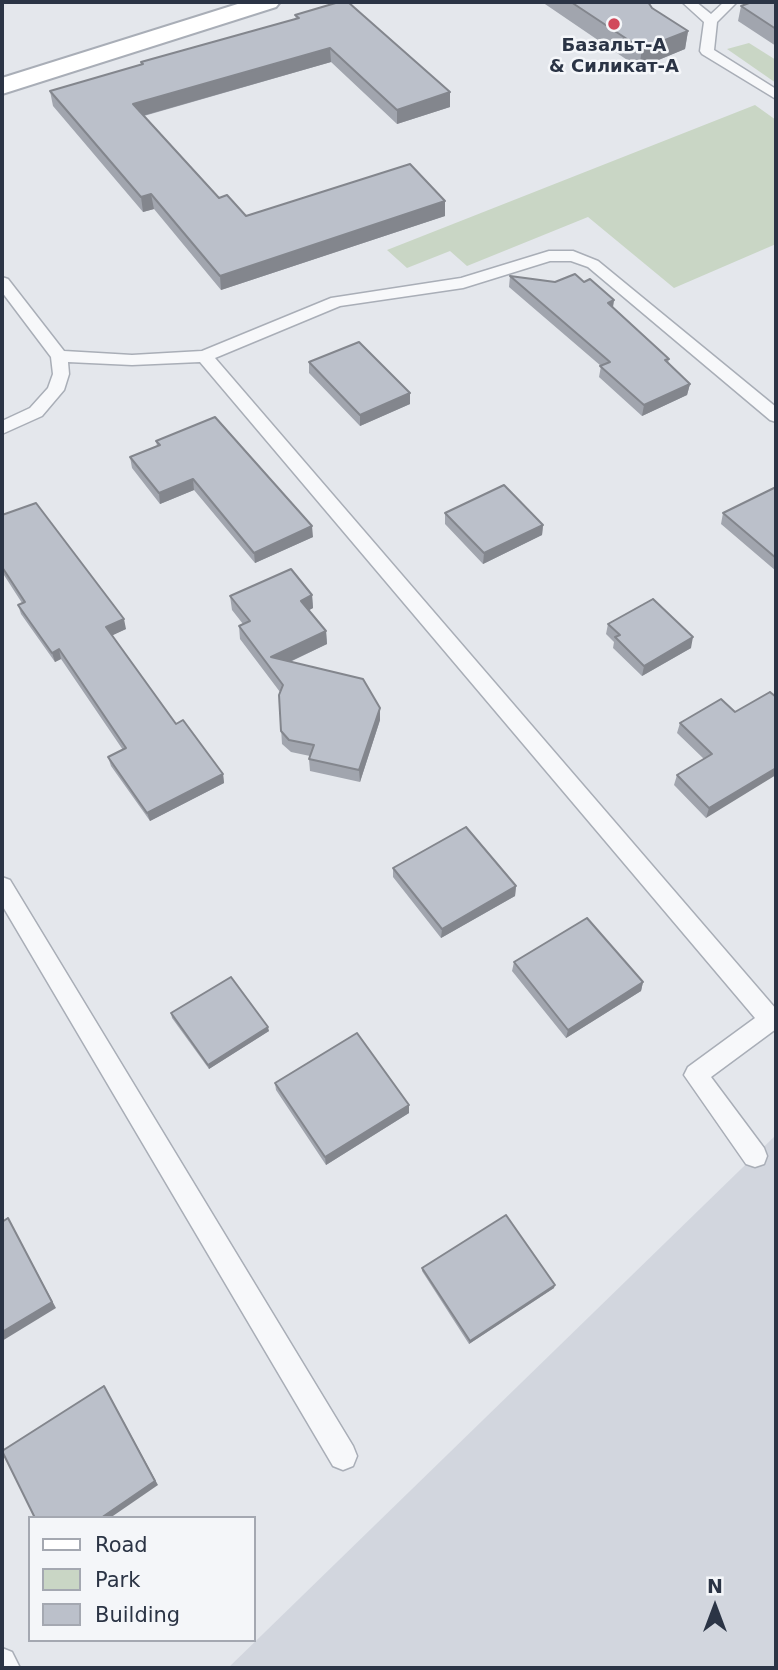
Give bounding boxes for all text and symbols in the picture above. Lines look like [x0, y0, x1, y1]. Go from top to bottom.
marker: Базальт-А & Силикат-А [606, 16, 622, 32]
place label: Базальт-А & Силикат-А [549, 35, 679, 78]
legend [28, 1516, 256, 1642]
text: Road [95, 1533, 148, 1557]
text: Park [95, 1568, 140, 1592]
north arrow [680, 1572, 750, 1642]
text: N [707, 1575, 723, 1597]
text: Building [95, 1603, 180, 1627]

